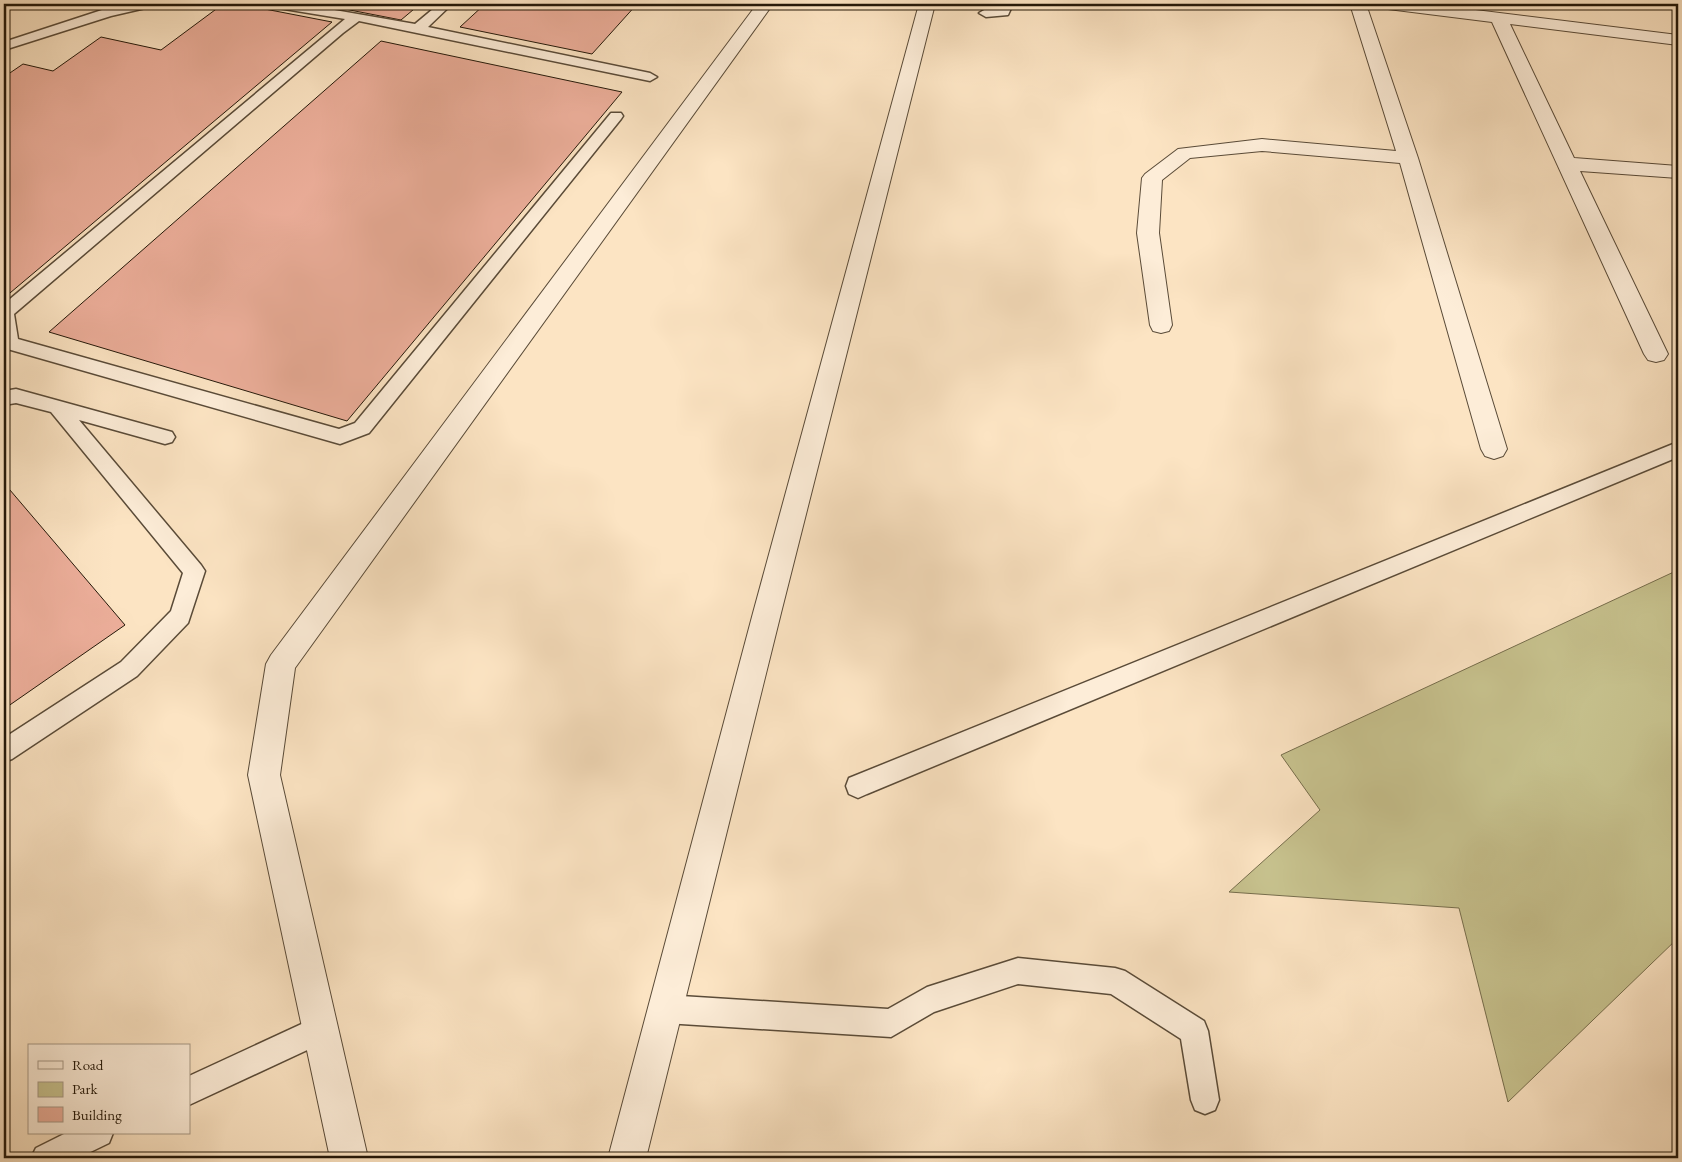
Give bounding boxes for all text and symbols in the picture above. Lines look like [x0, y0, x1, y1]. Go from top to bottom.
legend [28, 1044, 190, 1134]
text: Road [72, 1055, 104, 1074]
text: Park [72, 1079, 99, 1098]
text: Building [72, 1105, 122, 1124]

